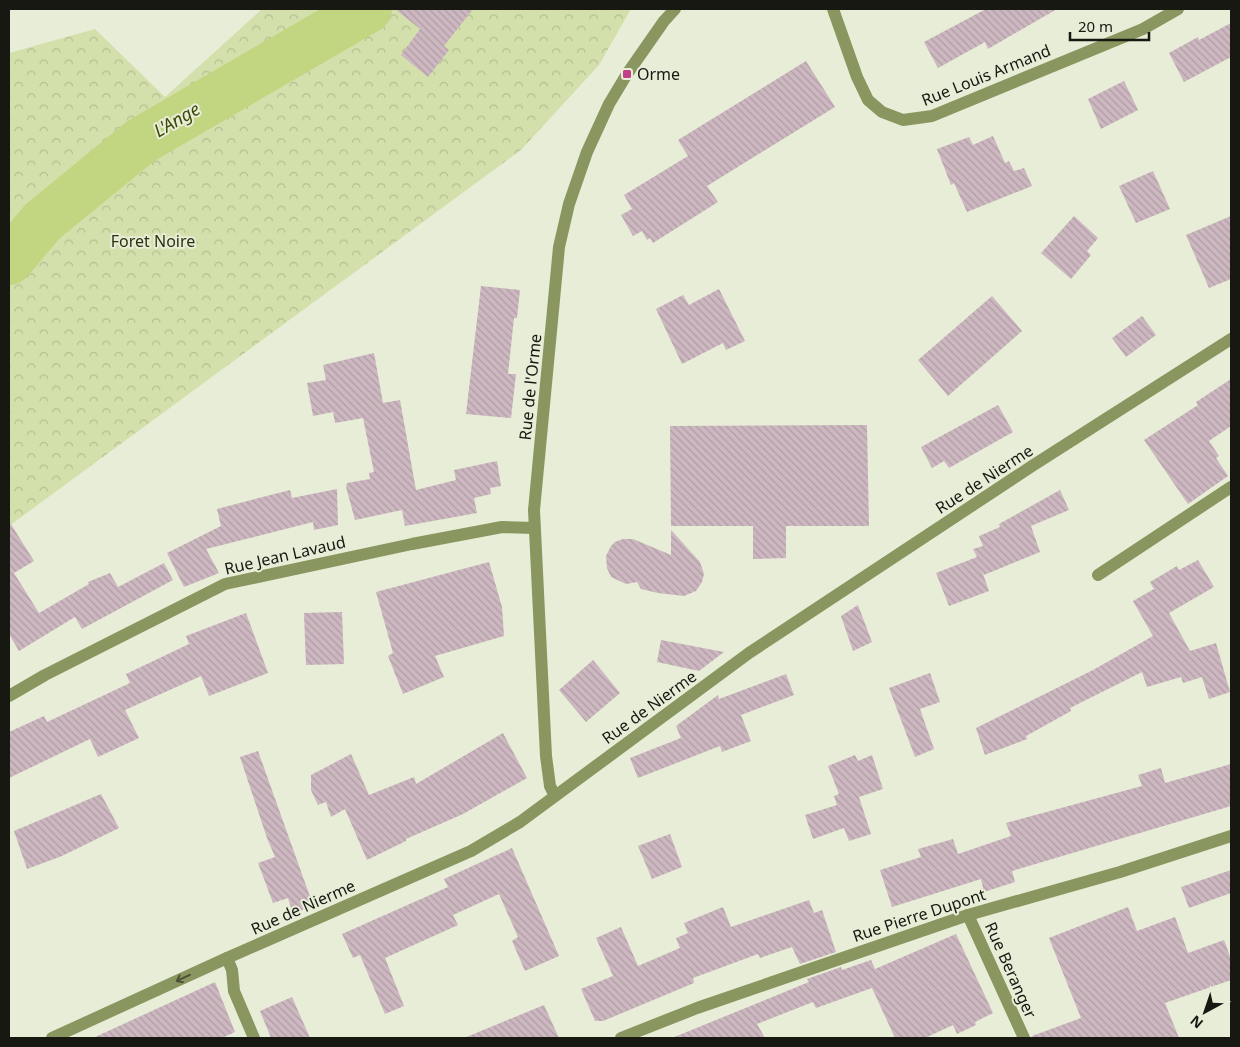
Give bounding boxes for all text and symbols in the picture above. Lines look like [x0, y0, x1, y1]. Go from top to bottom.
scale bar [1070, 10, 1149, 42]
text: 20 m [1078, 16, 1113, 36]
street label: Rue Louis Armand [918, 39, 1054, 111]
place label: Orme [637, 63, 680, 85]
marker: Orme [621, 68, 633, 80]
water label: L'Ange [149, 96, 204, 142]
park label: Foret Noire [111, 230, 195, 252]
street label: Rue de l'Orme [513, 333, 547, 441]
street label: Rue de Nierme [931, 439, 1037, 519]
street label: Rue Jean Lavaud [222, 530, 348, 580]
street label: Rue de Nierme [597, 665, 701, 749]
street label: Rue de Nierme [247, 874, 359, 940]
street label: Rue Pierre Dupont [850, 883, 989, 947]
street label: Rue Beranger [980, 918, 1042, 1022]
one-way arrow [176, 974, 191, 984]
north arrow [1180, 987, 1230, 1037]
text: N [1186, 1011, 1207, 1033]

